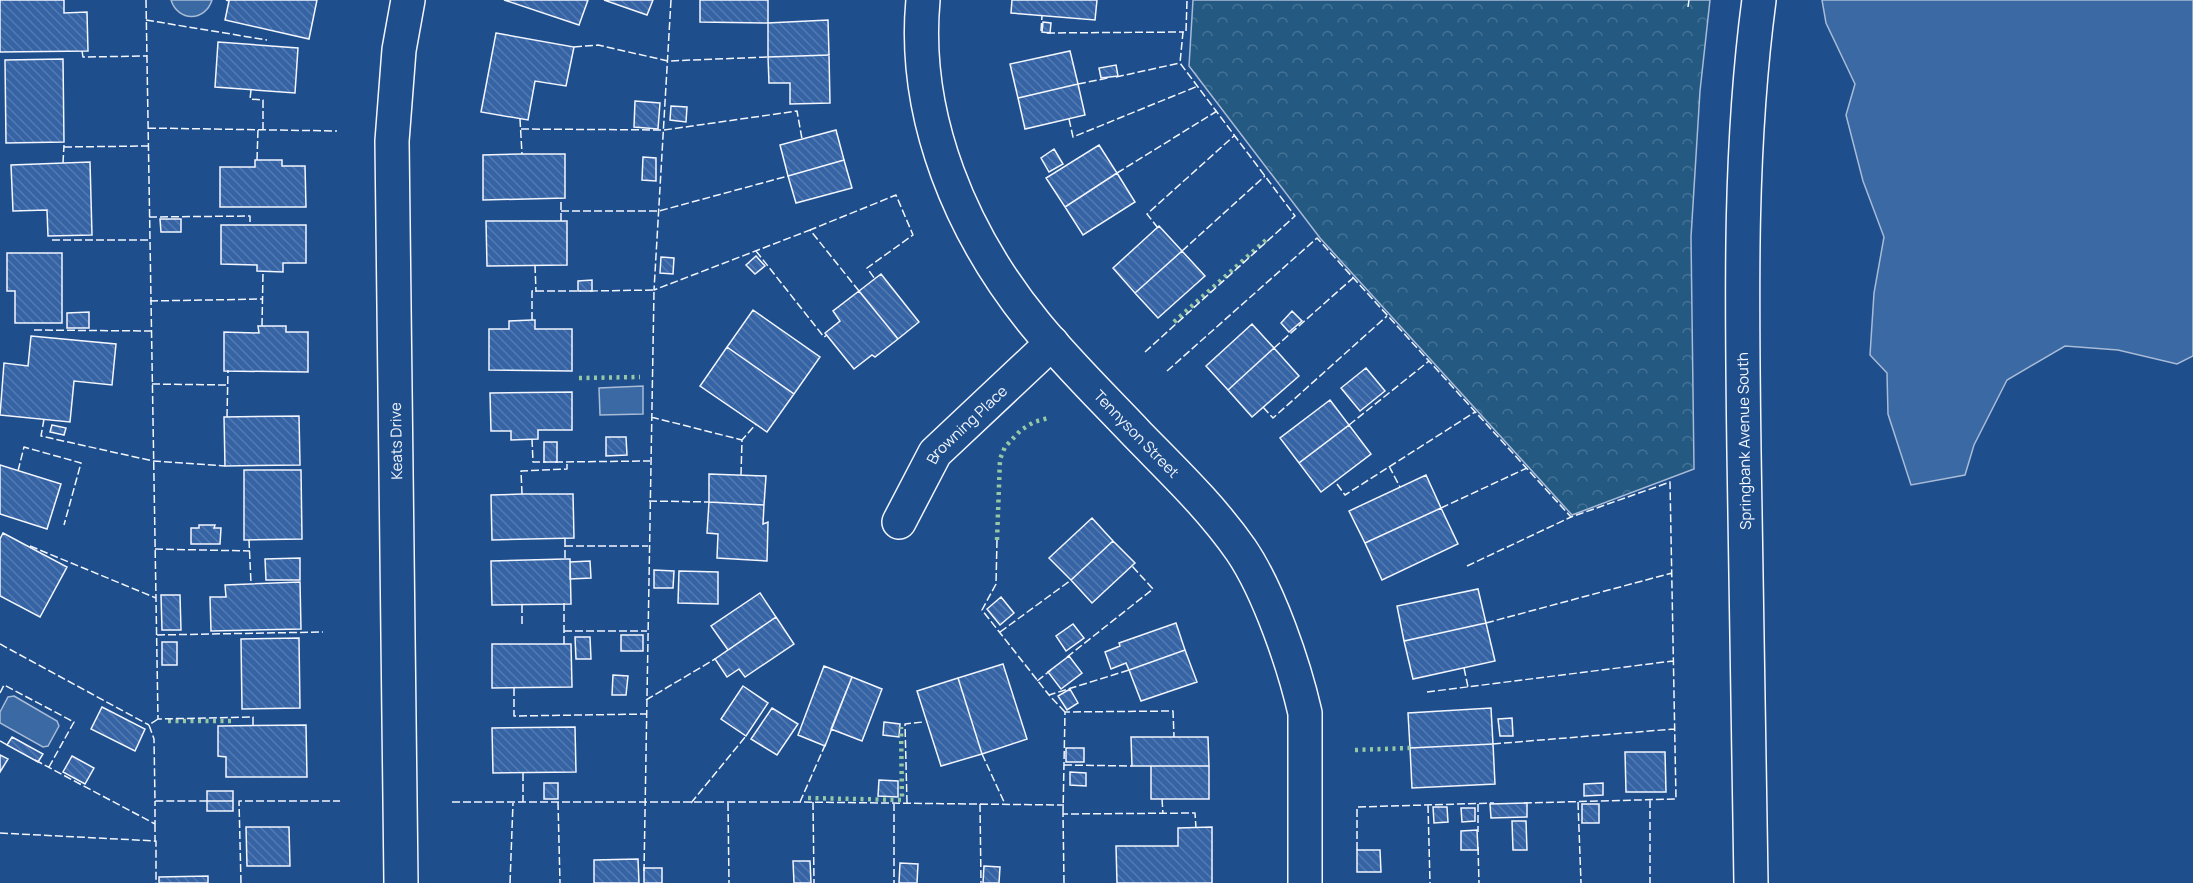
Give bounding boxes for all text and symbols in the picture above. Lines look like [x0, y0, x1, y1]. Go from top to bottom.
street label: Springbank Avenue South [1732, 352, 1756, 530]
street label: Browning Place [921, 380, 1012, 467]
street label: Tennyson Street [1090, 385, 1184, 482]
street label: Keats Drive [385, 402, 407, 480]

